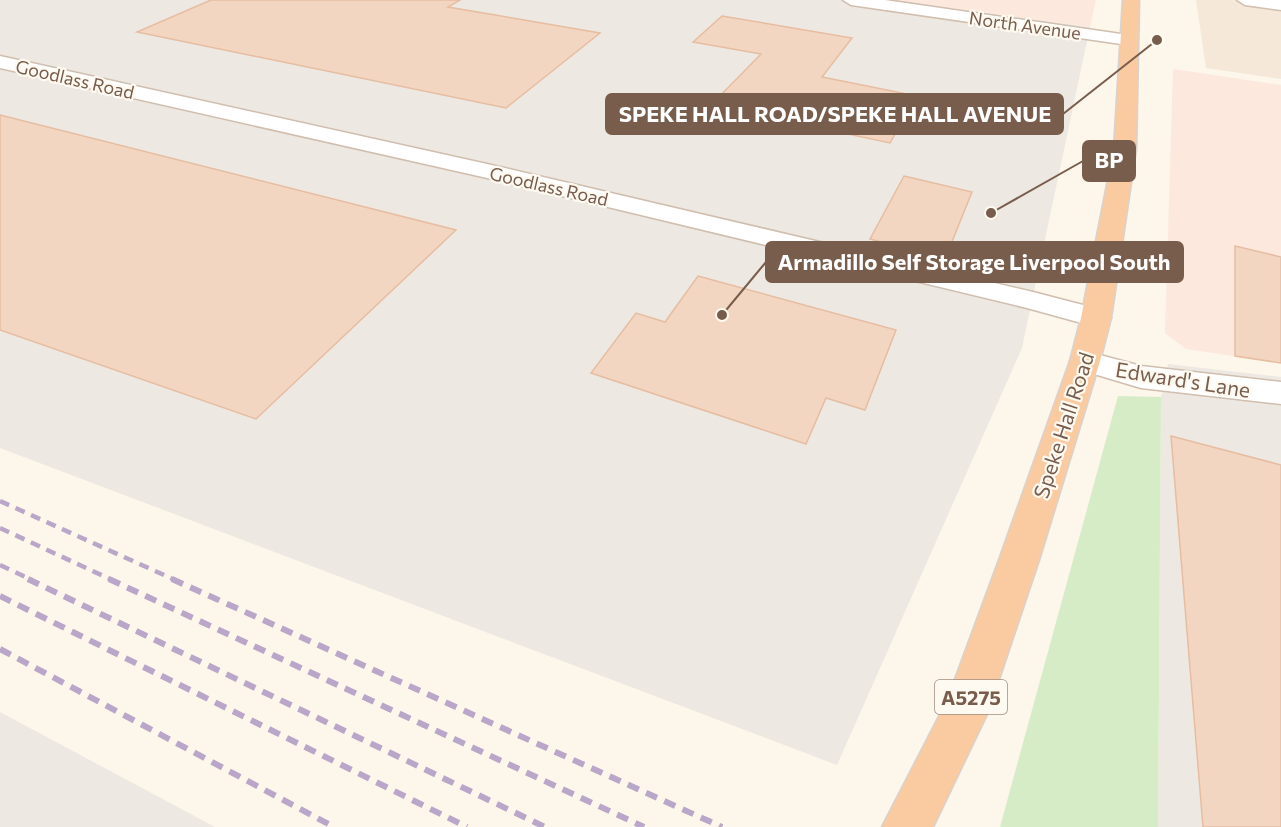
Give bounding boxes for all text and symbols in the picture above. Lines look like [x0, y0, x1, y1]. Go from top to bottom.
street label: North Avenue [968, 6, 1082, 44]
street label: Goodlass Road [14, 55, 136, 103]
callout: SPEKE HALL ROAD/SPEKE HALL AVENUE [606, 94, 1063, 134]
text: SPEKE HALL ROAD/SPEKE HALL AVENUE [619, 100, 1051, 127]
callout: BP [1083, 141, 1135, 181]
text: BP [1095, 146, 1123, 173]
street label: Goodlass Road [488, 162, 610, 210]
callout: Armadillo Self Storage Liverpool South [766, 242, 1183, 282]
text: Armadillo Self Storage Liverpool South [778, 248, 1170, 275]
street label: Speke Hall Road [1028, 349, 1098, 501]
street label: Edward's Lane [1114, 356, 1252, 402]
road number: A5275 [935, 680, 1007, 714]

